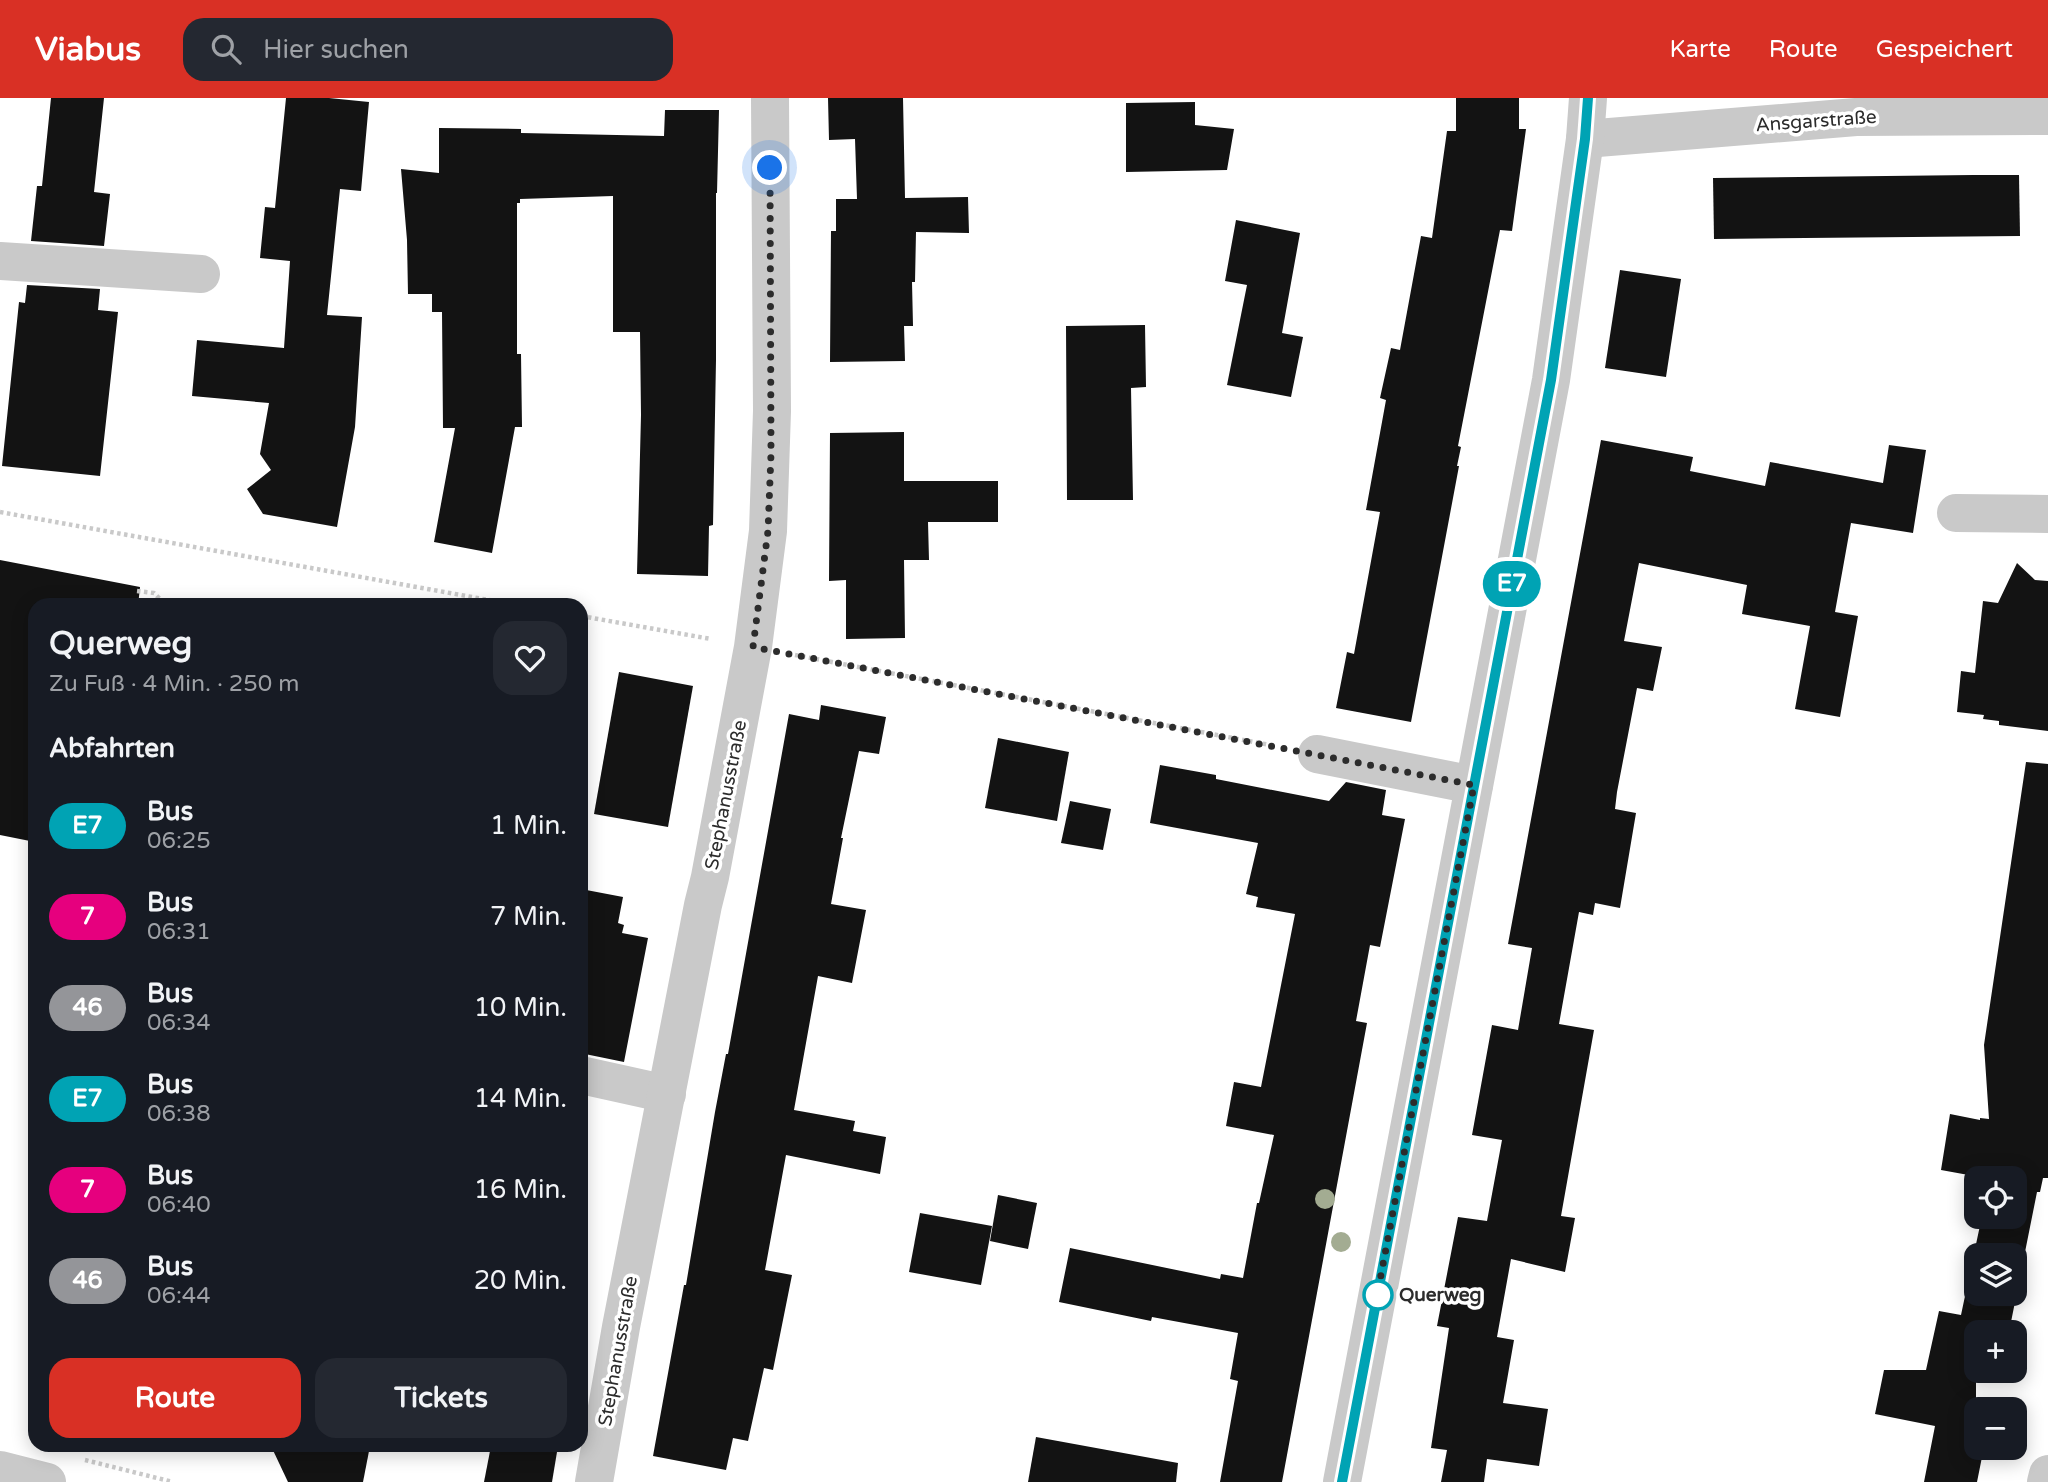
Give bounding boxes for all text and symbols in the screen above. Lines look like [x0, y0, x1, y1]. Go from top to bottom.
search box [183, 18, 673, 81]
text: Viabus [35, 30, 141, 69]
icon: search [207, 30, 245, 68]
text: Hier suchen [263, 34, 409, 65]
text: Karte [1669, 35, 1731, 64]
text: Route [1769, 35, 1838, 64]
text: Gespeichert [1876, 35, 2013, 64]
street label: Ansgarstraße [1755, 106, 1877, 136]
your location [752, 150, 787, 185]
line badge: E7 [1480, 561, 1544, 607]
text: E7 [1497, 569, 1527, 598]
button: heart [493, 621, 567, 695]
text: Querweg [49, 624, 192, 663]
text: Zu Fuß · 4 Min. · 250 m [49, 670, 299, 698]
street label: Stephanusstraße [701, 718, 751, 872]
text: Abfahrten [49, 733, 175, 764]
text: Bus [147, 796, 193, 827]
text: 1 Min. [490, 810, 567, 841]
text: E7 [72, 811, 103, 840]
text: 06:25 [147, 827, 211, 855]
text: Bus [147, 887, 193, 918]
text: 7 Min. [490, 901, 567, 932]
text: 7 [80, 902, 95, 931]
text: 06:31 [147, 918, 211, 946]
text: Bus [147, 978, 193, 1009]
text: 10 Min. [474, 992, 567, 1023]
text: 46 [72, 993, 103, 1022]
text: 06:34 [147, 1009, 211, 1037]
text: Bus [147, 1069, 193, 1100]
text: 14 Min. [474, 1083, 567, 1114]
text: E7 [72, 1084, 103, 1113]
text: 06:38 [147, 1100, 211, 1128]
text: Bus [147, 1160, 193, 1191]
map controls [1964, 1166, 2027, 1460]
button: locate [1964, 1166, 2027, 1229]
text: 16 Min. [474, 1174, 567, 1205]
text: 7 [80, 1175, 95, 1204]
text: 06:40 [147, 1191, 211, 1219]
button: layers [1964, 1243, 2027, 1306]
text: Bus [147, 1251, 193, 1282]
text: 20 Min. [474, 1265, 567, 1296]
text: 46 [72, 1266, 103, 1295]
street label: Stephanusstraße [594, 1274, 642, 1428]
marker: Querweg [1363, 1280, 1393, 1310]
text: 06:44 [147, 1282, 211, 1310]
place label: Querweg [1399, 1284, 1482, 1307]
button: + [1964, 1320, 2027, 1383]
button: Route [49, 1358, 301, 1438]
button: Tickets [315, 1358, 567, 1438]
button: − [1964, 1397, 2027, 1460]

